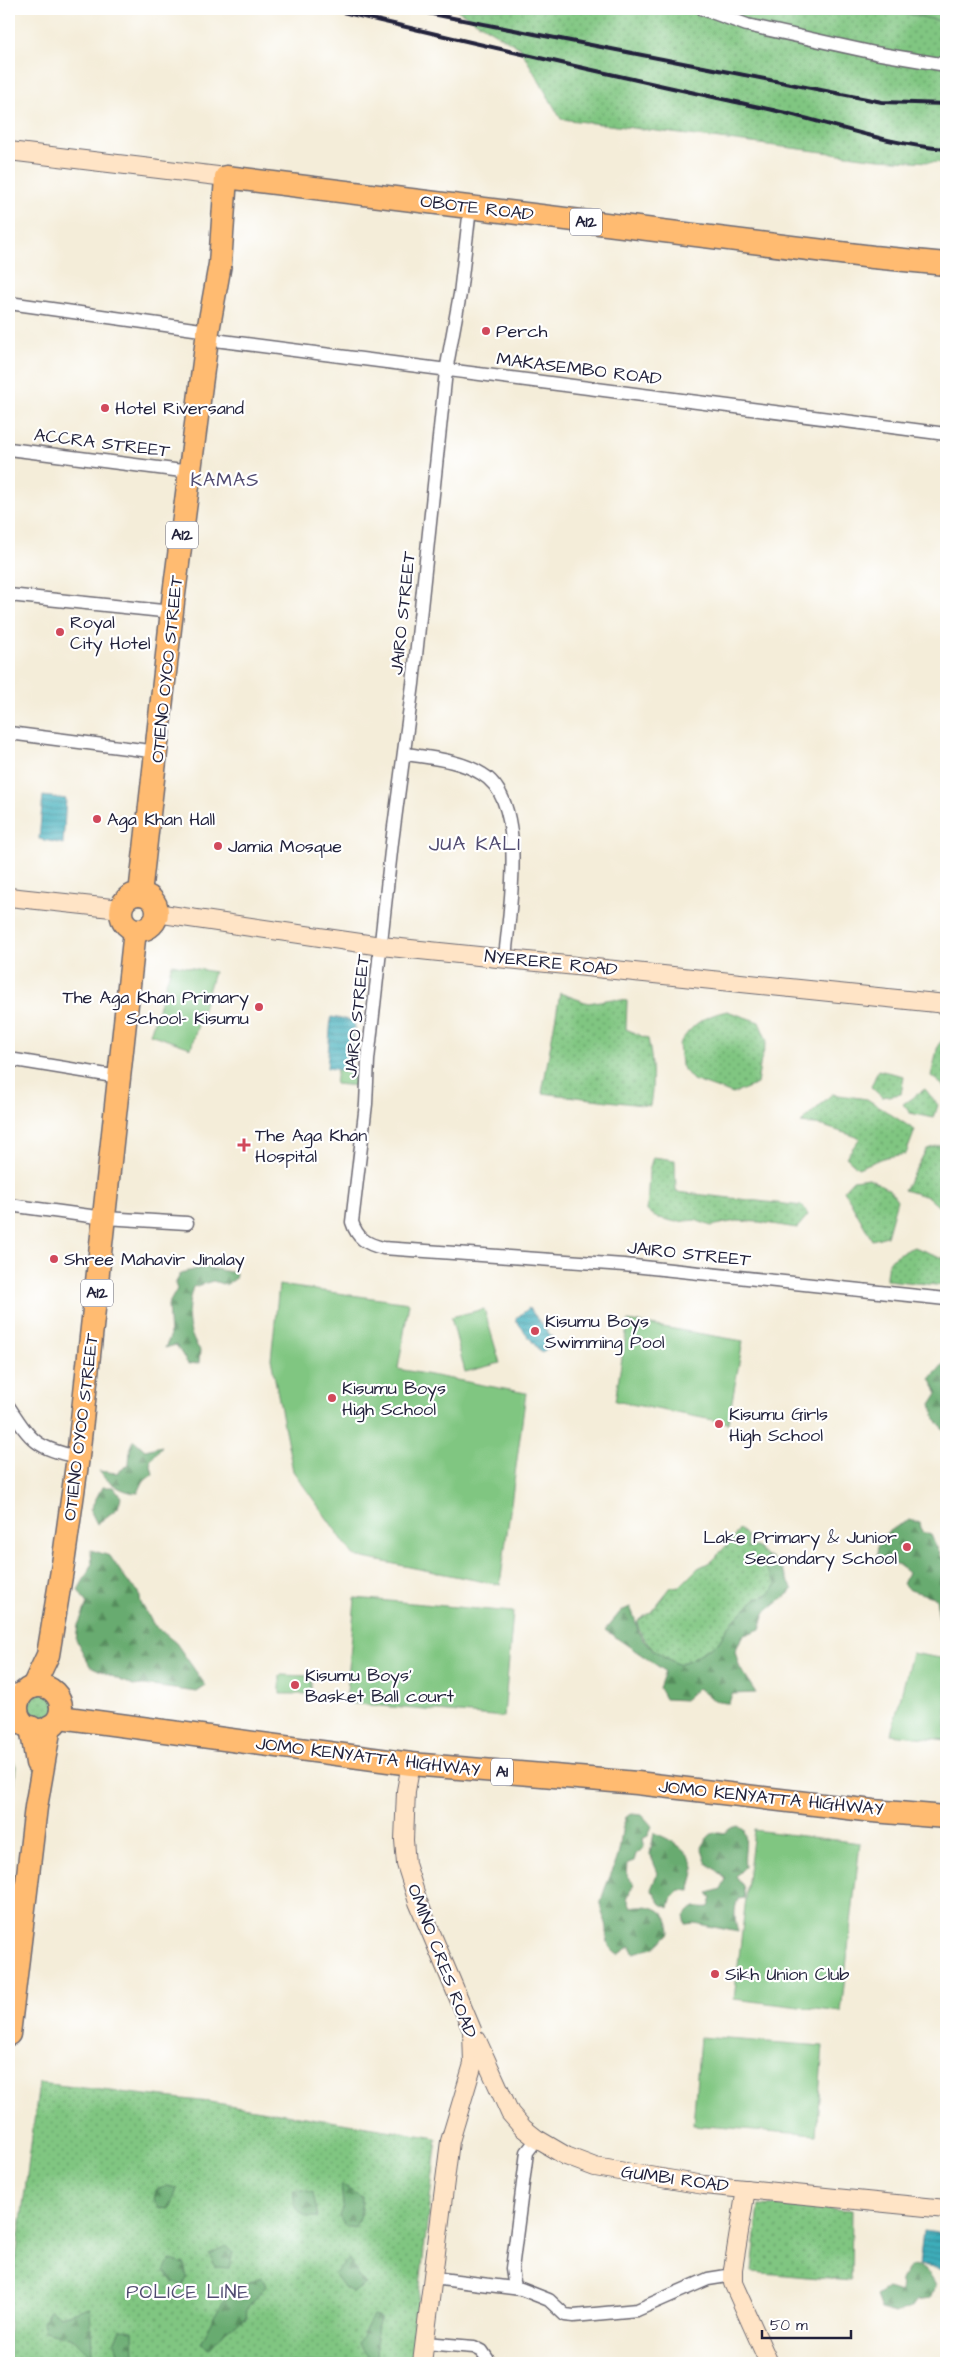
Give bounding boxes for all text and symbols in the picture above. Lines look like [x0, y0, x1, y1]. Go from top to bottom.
street label: OBOTE ROAD [419, 189, 535, 227]
road number: A12 [570, 208, 602, 236]
place label: Perch [496, 319, 548, 344]
marker: Perch [480, 325, 492, 337]
street label: MAKASEMBO ROAD [495, 346, 663, 392]
place label: Hotel Riversand [115, 396, 244, 421]
marker: Hotel Riversand [99, 402, 111, 414]
street label: ACCRA STREET [33, 422, 172, 464]
district label: KAMAS [191, 467, 259, 494]
road number: A12 [166, 522, 198, 548]
street label: JAIRO STREET [384, 549, 422, 676]
street label: OTIENO OYOO STREET [145, 573, 189, 764]
place label: Royal City Hotel [70, 610, 151, 657]
marker: Royal City Hotel [54, 626, 66, 638]
place label: Aga Khan Hall [107, 807, 215, 833]
marker: Aga Khan Hall [91, 813, 103, 825]
district label: JUA KALI [429, 830, 521, 858]
place label: Jamia Mosque [228, 834, 342, 859]
marker: Jamia Mosque [212, 840, 224, 852]
street label: NYERERE ROAD [483, 944, 619, 982]
street label: JAIRO STREET [338, 952, 376, 1079]
place label: The Aga Khan Primary School- Kisumu [62, 985, 249, 1031]
marker: The Aga Khan Primary School- Kisumu [253, 1001, 265, 1013]
place label: The Aga Khan Hospital [255, 1123, 367, 1169]
marker: The Aga Khan Hospital [237, 1138, 251, 1152]
street label: JAIRO STREET [626, 1235, 753, 1273]
place label: Shree Mahavir Jinalay [64, 1247, 245, 1273]
marker: Shree Mahavir Jinalay [48, 1253, 60, 1265]
road number: A12 [81, 1280, 113, 1306]
place label: Kisumu Boys Swimming Pool [545, 1309, 665, 1356]
marker: Kisumu Boys Swimming Pool [529, 1325, 541, 1337]
street label: OTIENO OYOO STREET [57, 1331, 105, 1522]
place label: Kisumu Boys High School [342, 1376, 446, 1423]
marker: Kisumu Boys High School [326, 1392, 338, 1404]
place label: Kisumu Girls High School [729, 1402, 828, 1449]
marker: Kisumu Girls High School [713, 1418, 725, 1430]
place label: Lake Primary & Junior Secondary School [703, 1525, 897, 1572]
marker: Lake Primary & Junior Secondary School [901, 1541, 913, 1553]
place label: Kisumu Boys' Basket Ball court [305, 1663, 455, 1709]
marker: Kisumu Boys' Basket Ball court [289, 1679, 301, 1691]
street label: JOMO KENYATTA HIGHWAY [254, 1731, 482, 1783]
road number: A1 [491, 1758, 513, 1785]
street label: JOMO KENYATTA HIGHWAY [657, 1774, 885, 1822]
street label: OMINO CRES ROAD [401, 1880, 483, 2042]
place label: Sikh Union Club [725, 1962, 849, 1987]
marker: Sikh Union Club [709, 1968, 721, 1980]
street label: GUMBI ROAD [620, 2159, 731, 2199]
district label: POLICE LINE [126, 2279, 250, 2306]
scale bar [762, 2307, 851, 2339]
text: 50 m [770, 2315, 808, 2336]

